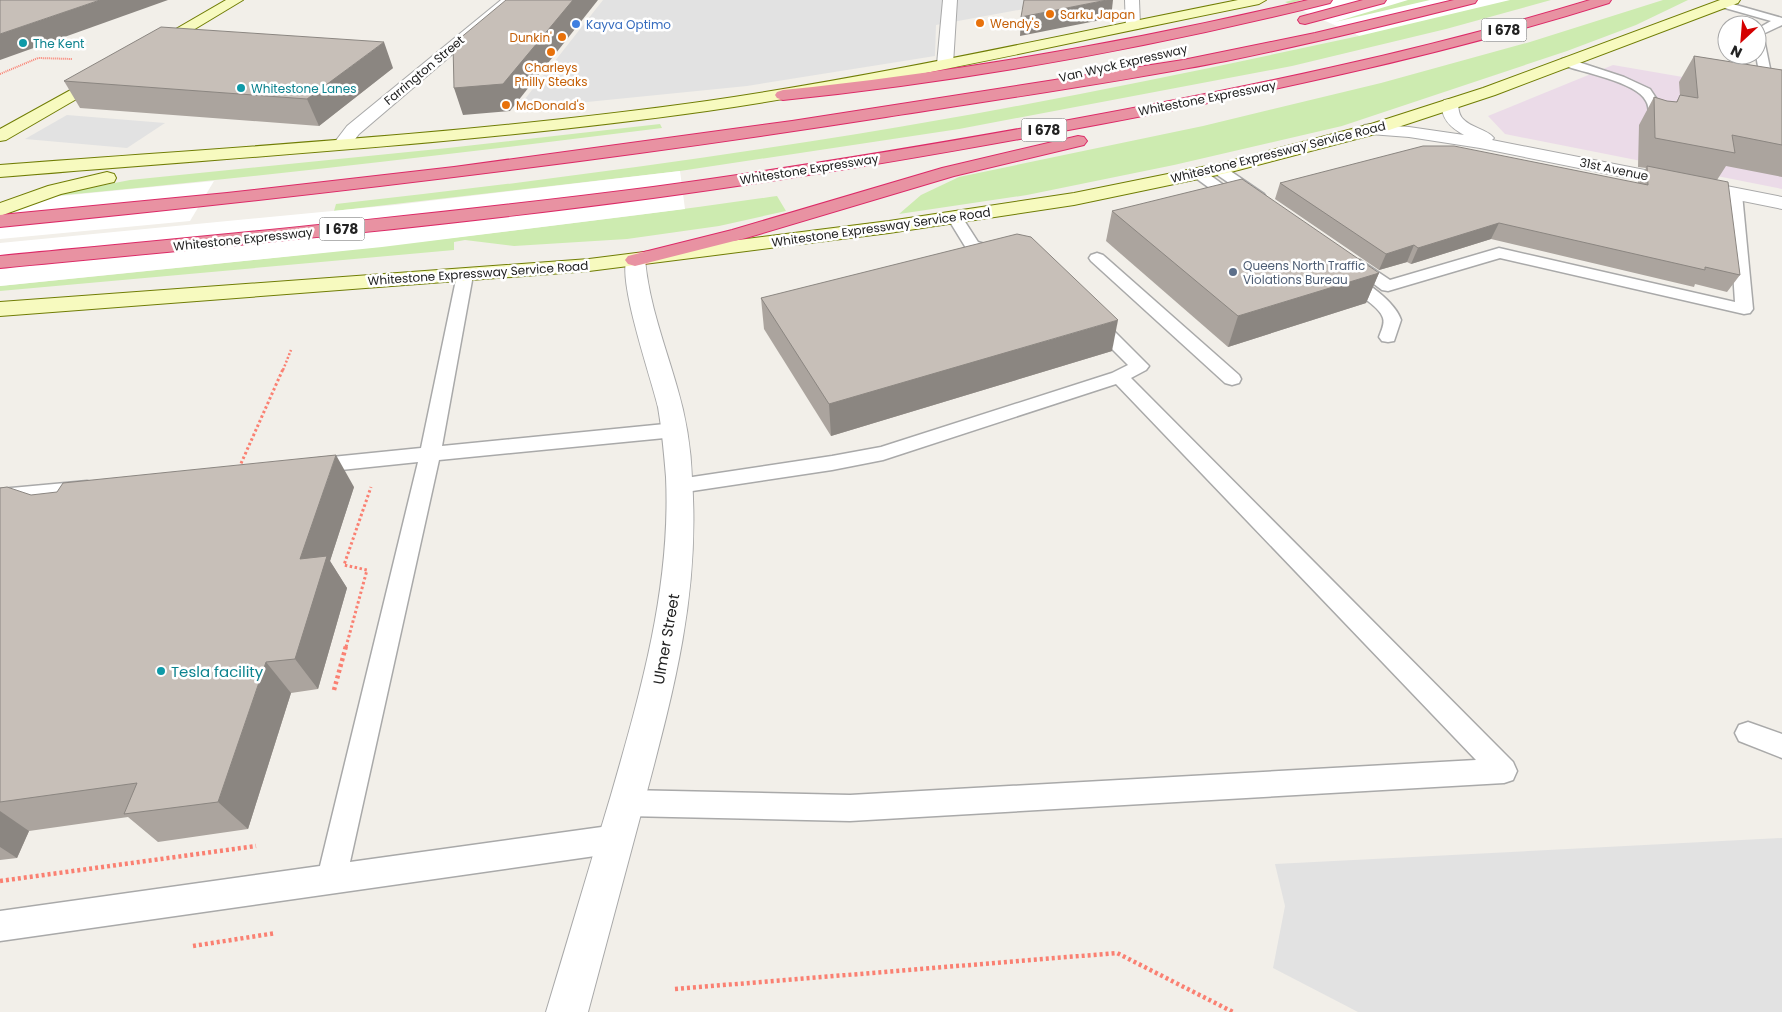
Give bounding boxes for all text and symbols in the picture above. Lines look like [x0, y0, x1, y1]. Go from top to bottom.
place label: Sarku Japan [1060, 6, 1135, 23]
marker: Sarku Japan [1044, 8, 1056, 20]
place label: Wendy's [990, 15, 1040, 32]
north arrow [1717, 15, 1767, 65]
place label: Kayva Optimo [586, 16, 671, 33]
marker: Wendy's [974, 17, 986, 29]
marker: Kayva Optimo [570, 18, 582, 30]
road number: I 678 [1482, 18, 1526, 42]
place label: Dunkin' [509, 29, 552, 46]
street label: Farrington Street [380, 31, 468, 109]
marker: Dunkin' [556, 31, 568, 43]
place label: The Kent [33, 35, 85, 52]
marker: The Kent [17, 37, 29, 49]
street label: Van Wyck Expressway [1057, 40, 1189, 86]
text: N [1727, 40, 1745, 63]
marker: Charleys Philly Steaks [545, 46, 557, 58]
place label: Charleys Philly Steaks [515, 59, 587, 90]
street label: Whitestone Expressway [1137, 76, 1278, 120]
place label: Whitestone Lanes [251, 80, 356, 97]
marker: Whitestone Lanes [235, 82, 247, 94]
place label: McDonald's [516, 97, 585, 114]
marker: McDonald's [500, 99, 512, 111]
street label: Whitestone Expressway Service Road [1169, 117, 1387, 187]
road number: I 678 [1022, 118, 1066, 142]
street label: Whitestone Expressway [739, 150, 880, 188]
street label: 31st Avenue [1578, 153, 1650, 185]
street label: Whitestone Expressway Service Road [770, 203, 992, 251]
road number: I 678 [320, 218, 364, 240]
street label: Whitestone Expressway [173, 223, 314, 255]
street label: Whitestone Expressway Service Road [367, 257, 589, 289]
place label: Queens North Traffic Violations Bureau [1243, 257, 1365, 288]
marker: Queens North Traffic Violations Bureau [1227, 266, 1239, 278]
street label: Ulmer Street [648, 592, 684, 686]
place label: Tesla facility [171, 661, 264, 682]
marker: Tesla facility [155, 665, 167, 677]

